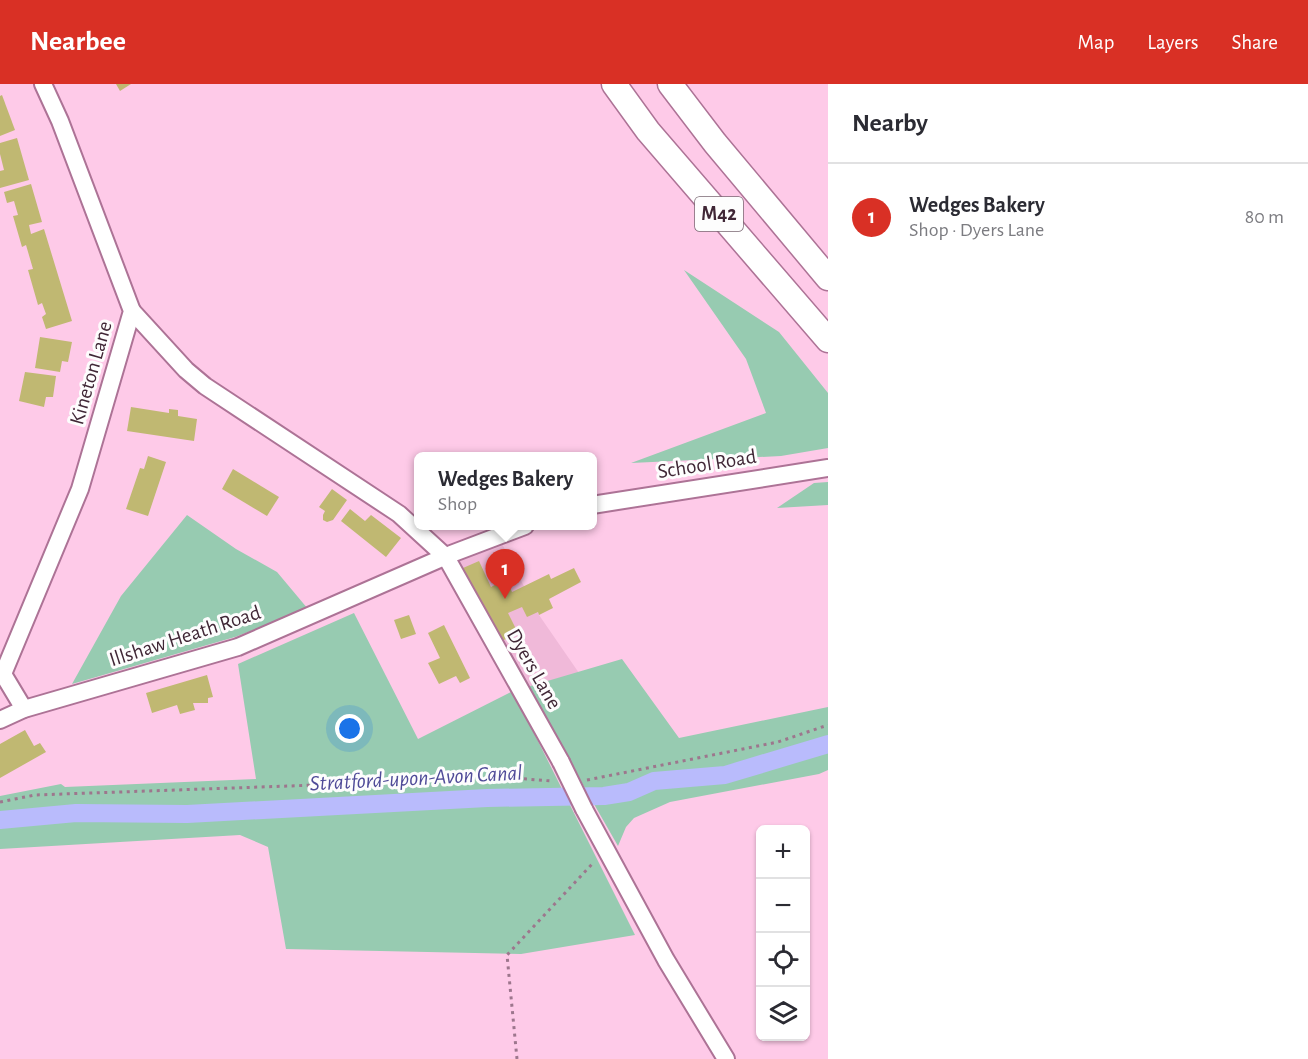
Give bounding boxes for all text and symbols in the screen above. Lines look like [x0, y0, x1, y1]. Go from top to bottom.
text: Nearbee [30, 28, 126, 56]
text: Map [1078, 32, 1114, 53]
text: Layers [1147, 32, 1198, 53]
text: Share [1231, 32, 1278, 53]
text: Nearby [852, 110, 928, 136]
text: Wedges Bakery [909, 194, 1045, 216]
road number: M42 [695, 197, 743, 231]
text: 1 [868, 207, 875, 227]
text: 80 m [1245, 207, 1284, 227]
text: Shop · Dyers Lane [909, 220, 1044, 240]
street label: Kineton Lane [66, 319, 116, 427]
street label: School Road [656, 446, 758, 482]
popup [414, 452, 597, 530]
text: Wedges Bakery [438, 468, 573, 490]
text: Shop [438, 494, 477, 514]
pin: 1 [486, 550, 524, 599]
street label: Illshaw Heath Road [107, 602, 263, 670]
street label: Dyers Lane [503, 625, 565, 713]
your location [335, 714, 364, 743]
water label: Stratford-upon-Avon Canal [309, 761, 523, 796]
map controls [756, 825, 810, 1041]
button: + [756, 825, 810, 879]
button: − [756, 879, 810, 933]
button: locate [756, 933, 810, 987]
button: layers [756, 987, 810, 1041]

